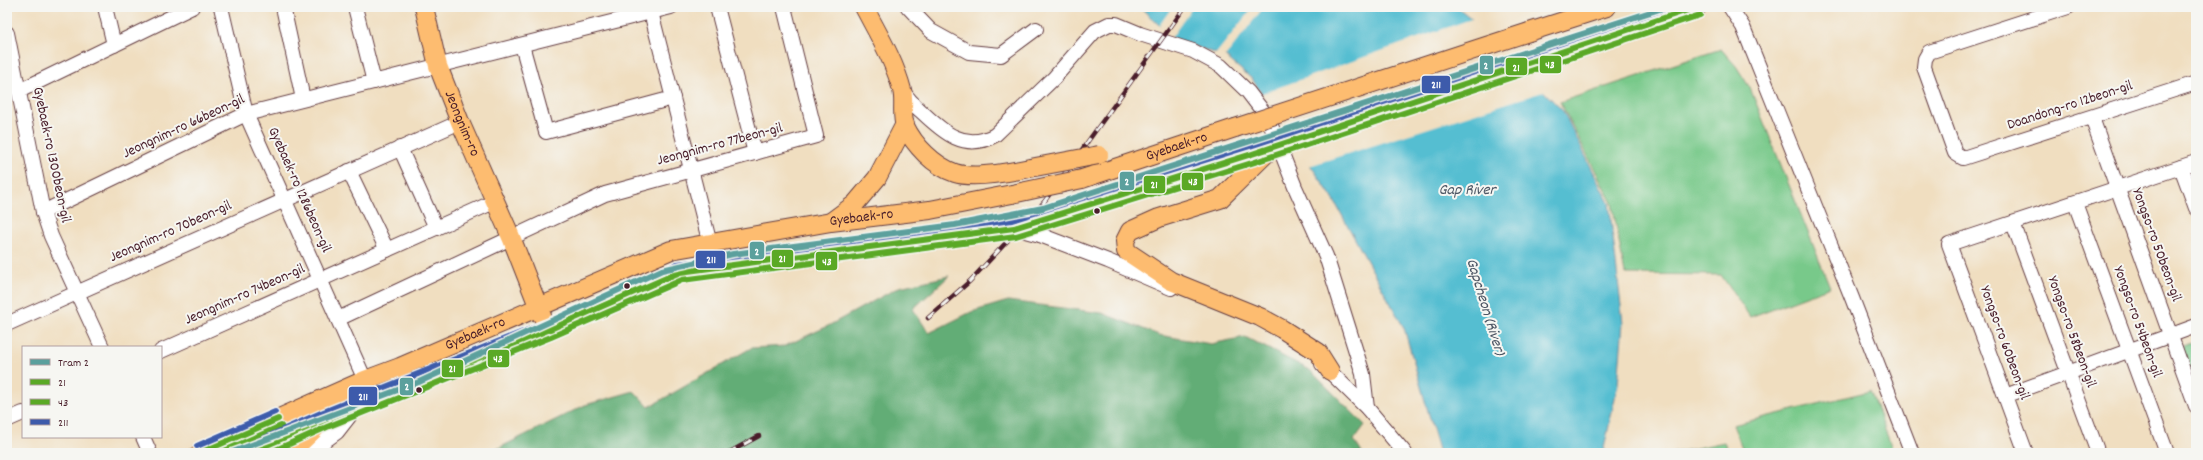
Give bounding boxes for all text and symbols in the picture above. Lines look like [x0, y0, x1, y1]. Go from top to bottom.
line badge: 2 [1479, 55, 1494, 75]
line badge: 43 [1539, 55, 1562, 74]
line badge: 21 [1505, 57, 1528, 76]
text: 43 [1545, 58, 1555, 74]
text: 2 [1484, 59, 1489, 75]
text: 21 [1512, 61, 1520, 77]
line badge: 211 [1421, 75, 1451, 94]
street label: Doandong-ro 12beon-gil [2004, 75, 2136, 137]
text: 211 [1431, 78, 1441, 94]
street label: Gyebaek-ro 1300beon-gil [26, 85, 76, 225]
street label: Jeongnim-ro [438, 88, 485, 161]
street label: Jeongnim-ro 66beon-gil [119, 89, 249, 165]
street label: Jeongnim-ro 77beon-gil [655, 118, 786, 172]
street label: Gyebaek-ro 1286beon-gil [261, 124, 337, 257]
street label: Gyebaek-ro [1143, 127, 1211, 168]
line badge: 2 [1119, 171, 1135, 191]
line badge: 43 [1181, 172, 1204, 191]
text: 2 [1125, 175, 1130, 191]
line badge: 21 [1143, 175, 1166, 194]
text: 43 [1188, 175, 1198, 191]
text: 21 [1150, 178, 1158, 194]
water label: Gap River [1439, 179, 1498, 202]
street label: Yongso-ro 50beon-gil [2125, 185, 2187, 305]
street label: Jeongnim-ro 70beon-gil [106, 195, 236, 269]
street label: Gyebaek-ro [828, 204, 895, 233]
unlabelled marker [1092, 206, 1102, 216]
line badge: 2 [749, 241, 765, 260]
text: 2 [755, 245, 760, 261]
line badge: 21 [771, 249, 794, 268]
line badge: 211 [695, 250, 726, 269]
line badge: 43 [815, 251, 838, 271]
text: 21 [778, 252, 786, 268]
text: 211 [706, 253, 716, 269]
text: 43 [822, 255, 832, 271]
water label: Gapcheon (River) [1459, 256, 1511, 359]
street label: Jeongnim-ro 74beon-gil [181, 258, 309, 331]
street label: Yongso-ro 54beon-gil [2107, 263, 2168, 381]
street label: Yongso-ro 58beon-gil [2041, 273, 2102, 391]
unlabelled marker [622, 281, 632, 291]
street label: Yongso-ro 60beon-gil [1973, 283, 2035, 403]
street label: Gyebaek-ro [442, 312, 510, 357]
legend [22, 346, 162, 438]
line badge: 43 [487, 349, 510, 368]
text: 43 [493, 352, 503, 368]
text: Tram 2 [58, 355, 89, 372]
line badge: 21 [441, 359, 464, 378]
text: 21 [448, 362, 456, 378]
text: 21 [58, 375, 66, 392]
line badge: 2 [399, 377, 414, 396]
text: 2 [405, 380, 410, 396]
unlabelled marker [414, 385, 424, 395]
line badge: 211 [348, 386, 378, 406]
text: 211 [358, 390, 368, 406]
text: 43 [58, 395, 68, 412]
text: 211 [58, 415, 69, 432]

